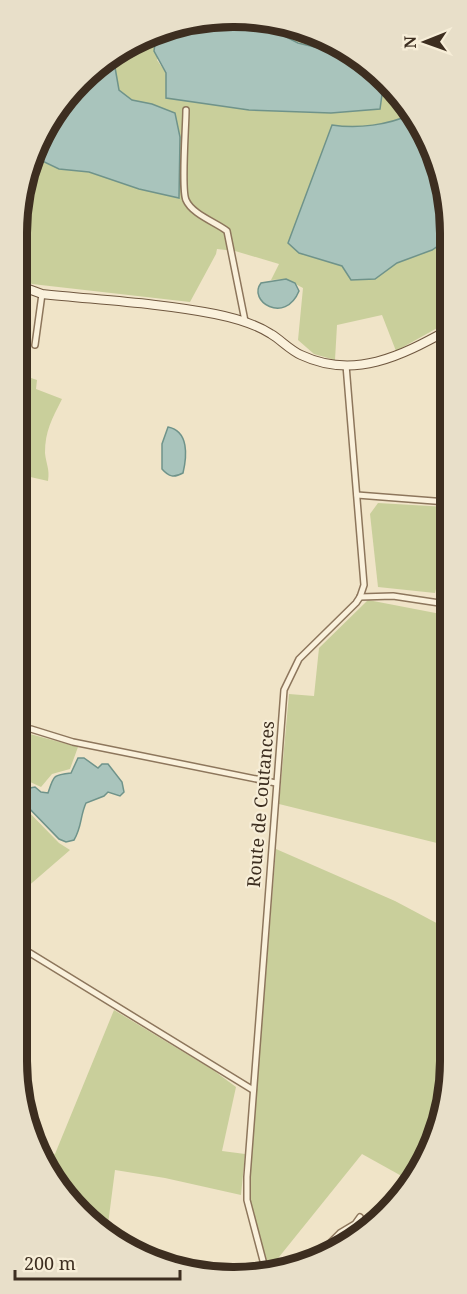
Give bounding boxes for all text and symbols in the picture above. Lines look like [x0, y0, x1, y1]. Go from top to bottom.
north arrow [395, 12, 455, 72]
text: N [399, 35, 421, 49]
street label: Route de Coutances [241, 720, 279, 888]
scale bar [15, 1243, 180, 1281]
text: 200 m [24, 1251, 76, 1275]

